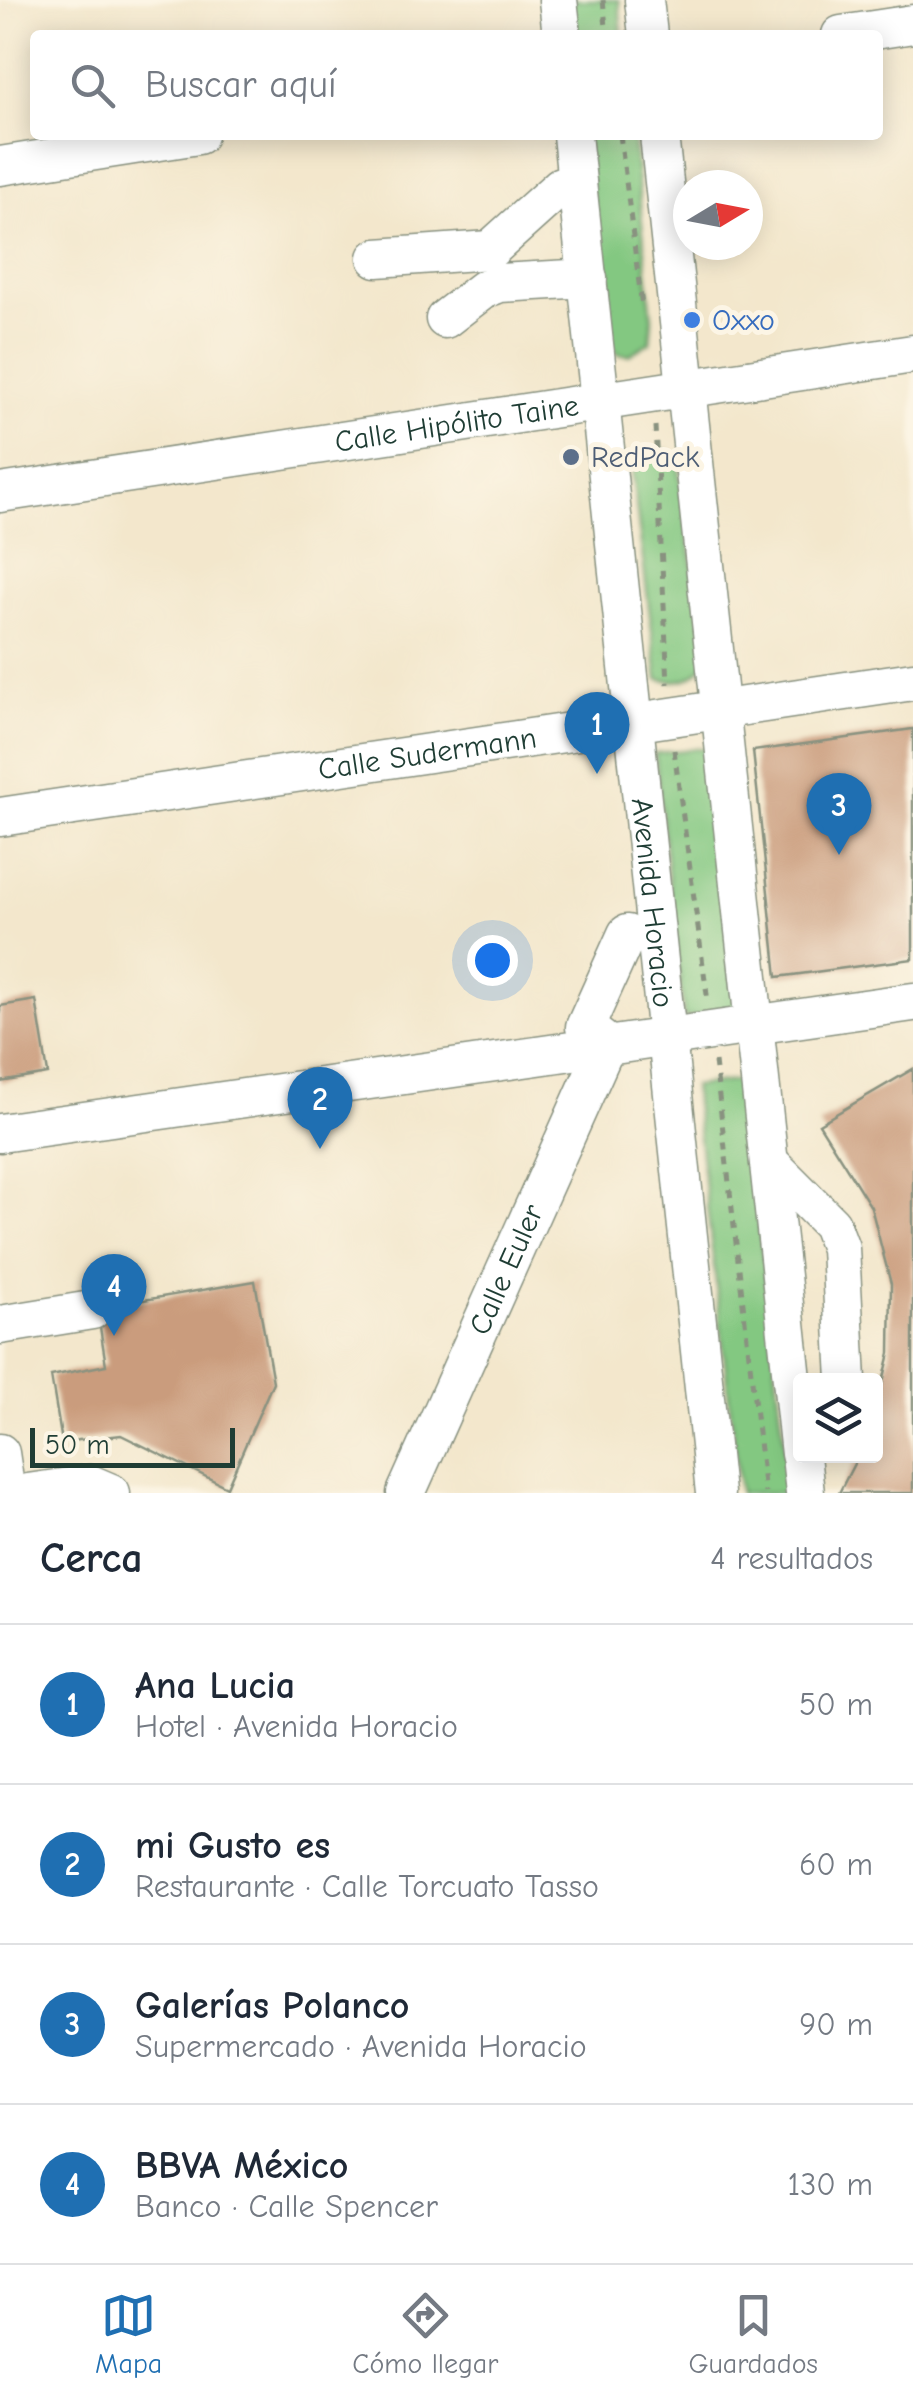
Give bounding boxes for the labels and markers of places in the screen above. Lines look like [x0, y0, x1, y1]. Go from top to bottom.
place label: Oxxo [712, 303, 775, 338]
marker: Oxxo [681, 309, 703, 331]
place label: RedPack [591, 440, 700, 475]
marker: RedPack [560, 446, 582, 468]
pin: 1 [564, 692, 630, 774]
pin: 3 [806, 772, 872, 855]
pin: 2 [288, 1066, 352, 1149]
pin: 4 [82, 1254, 146, 1336]

